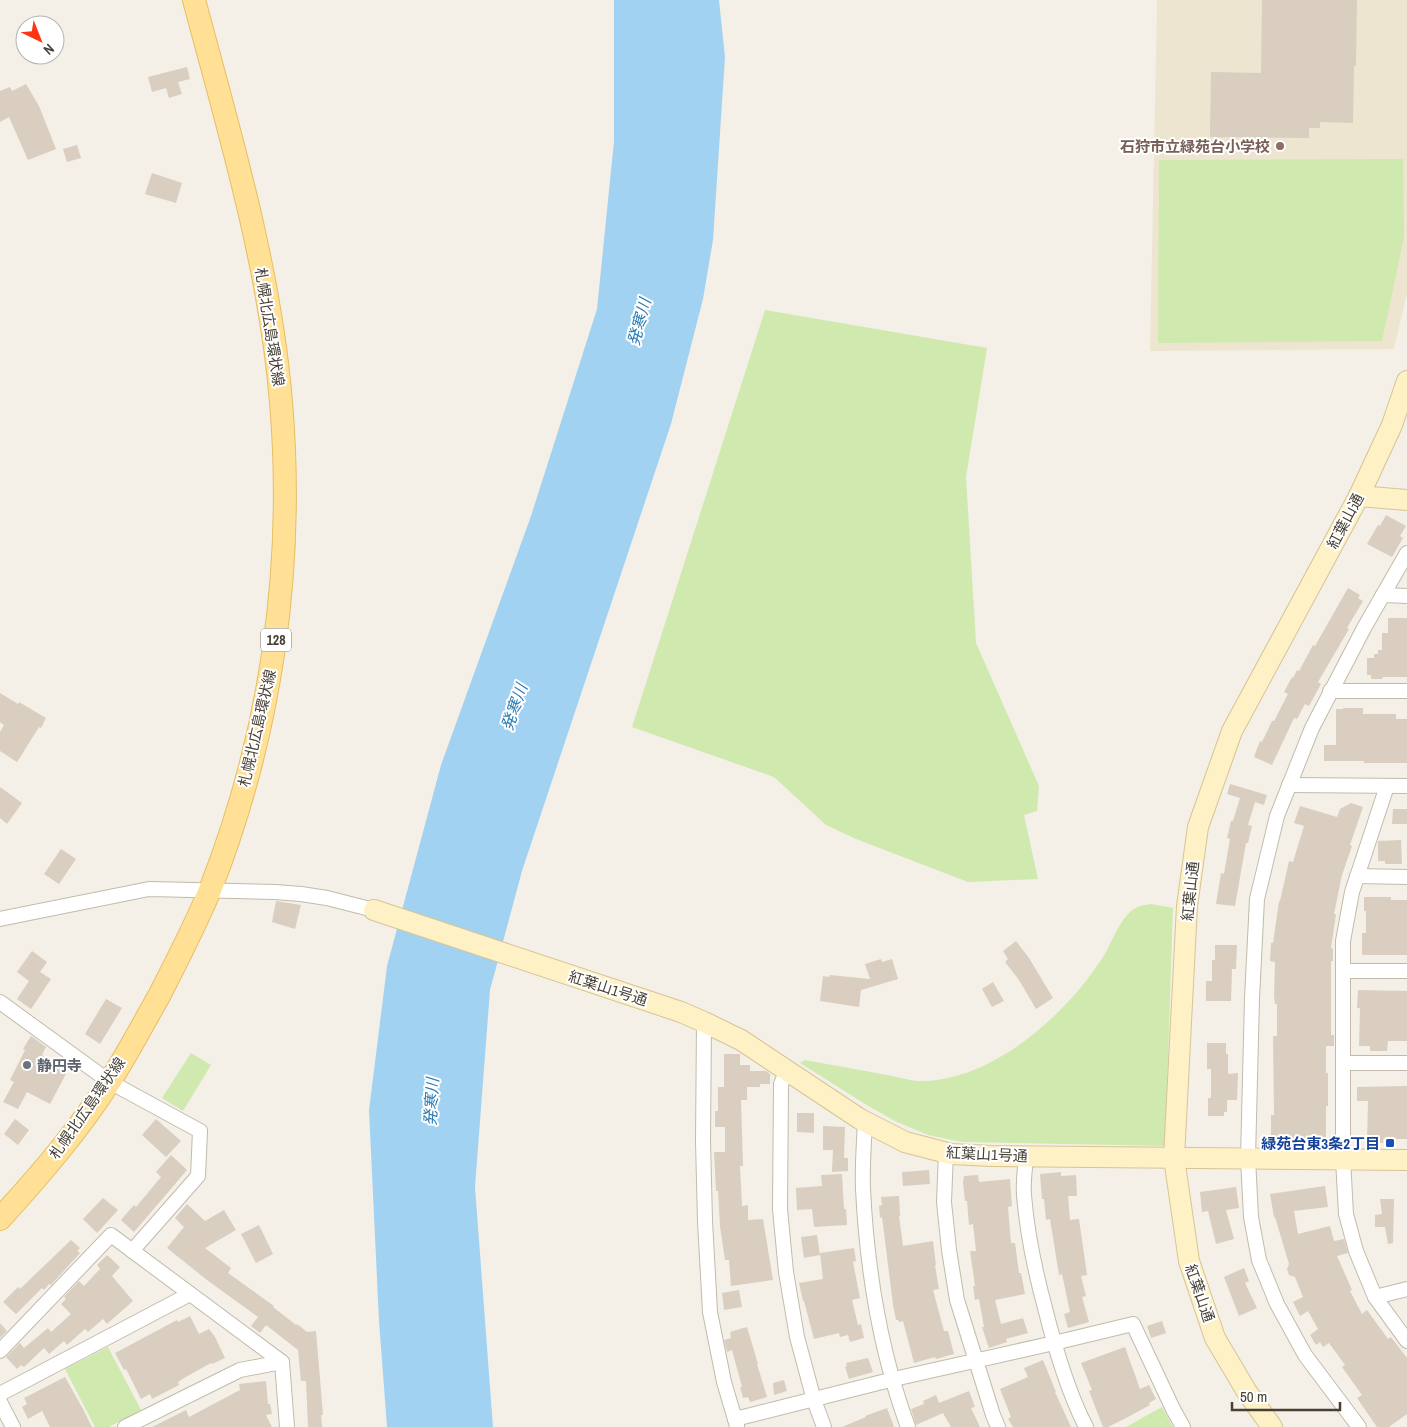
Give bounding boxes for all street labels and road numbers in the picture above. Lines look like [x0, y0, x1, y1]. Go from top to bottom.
street label: 札幌北広島環状線 [250, 266, 290, 388]
street label: 紅葉山通 [1322, 490, 1368, 552]
road number: 128 [261, 628, 291, 652]
street label: 札幌北広島環状線 [233, 667, 281, 789]
street label: 紅葉山通 [1176, 860, 1204, 922]
street label: 紅葉山1号通 [566, 965, 650, 1011]
street label: 札幌北広島環状線 [44, 1053, 130, 1163]
street label: 紅葉山1号通 [946, 1141, 1028, 1167]
street label: 紅葉山通 [1180, 1261, 1220, 1325]

